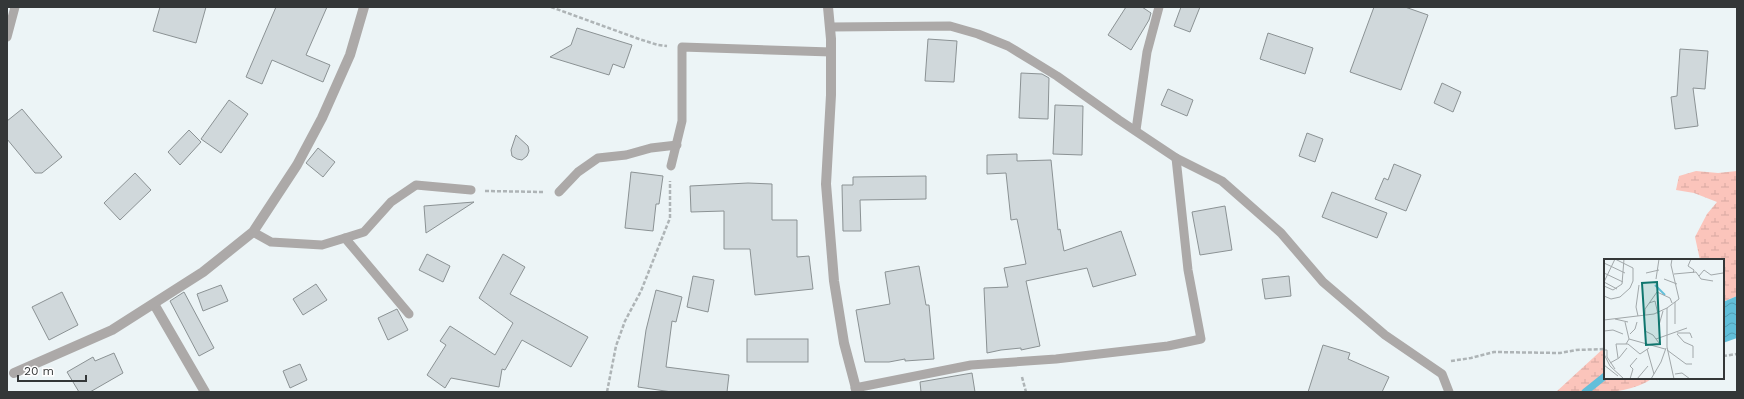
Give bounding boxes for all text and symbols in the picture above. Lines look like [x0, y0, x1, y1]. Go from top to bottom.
inset map [1604, 259, 1724, 379]
scale bar [18, 357, 86, 383]
text: 20 m [24, 364, 54, 378]

